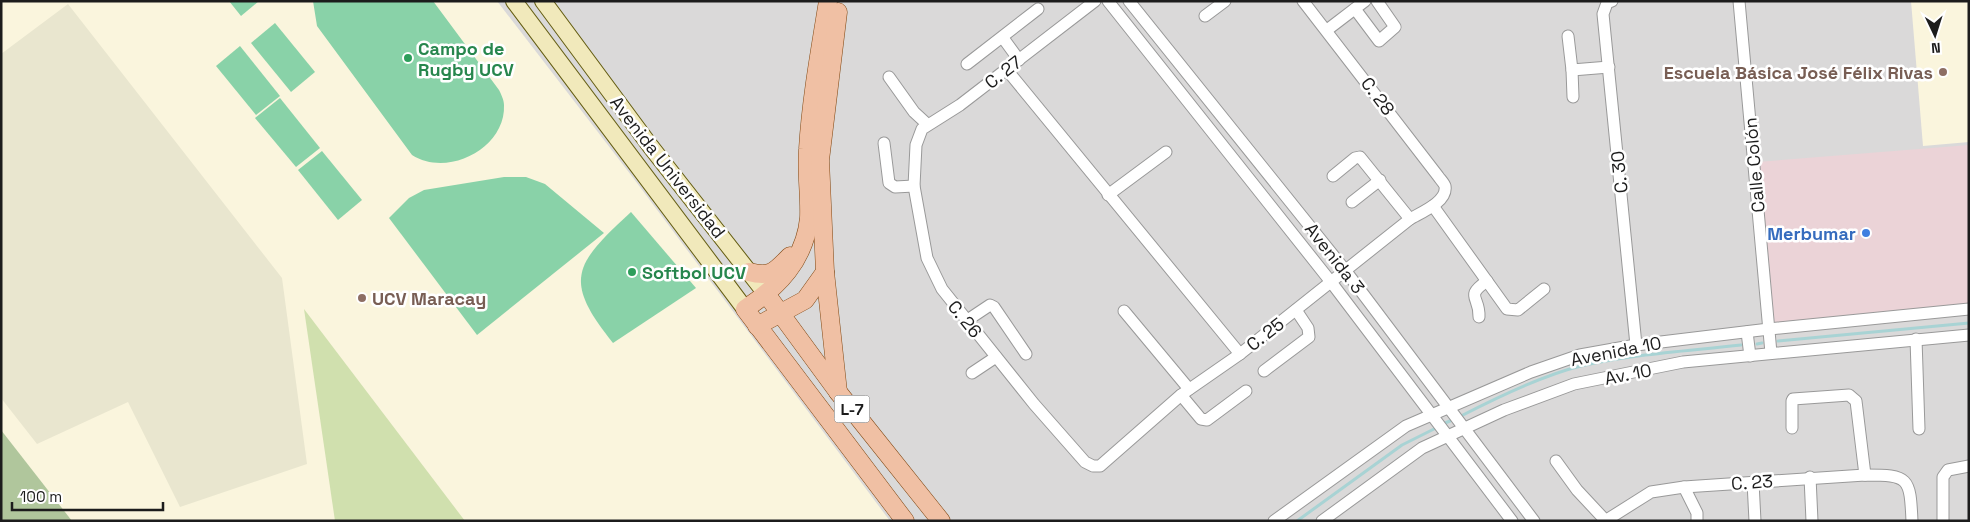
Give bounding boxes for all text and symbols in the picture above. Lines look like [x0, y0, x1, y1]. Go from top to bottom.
north arrow [1910, 10, 1960, 60]
place label: Campo de Rugby UCV [418, 37, 514, 81]
text: N [1931, 39, 1941, 57]
street label: C. 27 [980, 50, 1026, 94]
marker: Campo de Rugby UCV [402, 52, 414, 64]
place label: Escuela Básica José Félix Rivas [1664, 61, 1933, 84]
marker: Escuela Básica José Félix Rivas [1937, 66, 1949, 78]
street label: C. 28 [1356, 72, 1400, 120]
street label: Avenida Universidad [605, 91, 731, 243]
street label: Calle Colón [1738, 117, 1770, 213]
street label: C. 30 [1605, 150, 1633, 194]
street label: Avenida 3 [1300, 218, 1370, 298]
place label: Merbumar [1767, 222, 1856, 245]
marker: Merbumar [1860, 227, 1872, 239]
place label: Softbol UCV [642, 261, 746, 284]
marker: Softbol UCV [626, 266, 638, 278]
place label: UCV Maracay [372, 287, 486, 310]
marker: UCV Maracay [356, 292, 368, 304]
street label: C. 26 [943, 295, 987, 343]
street label: C. 25 [1241, 312, 1289, 356]
street label: Avenida 10 [1569, 331, 1663, 371]
street label: Av. 10 [1602, 358, 1654, 390]
road number: L-7 [834, 396, 870, 422]
street label: C. 23 [1730, 469, 1774, 495]
scale bar [12, 480, 164, 512]
text: 100 m [20, 487, 62, 506]

